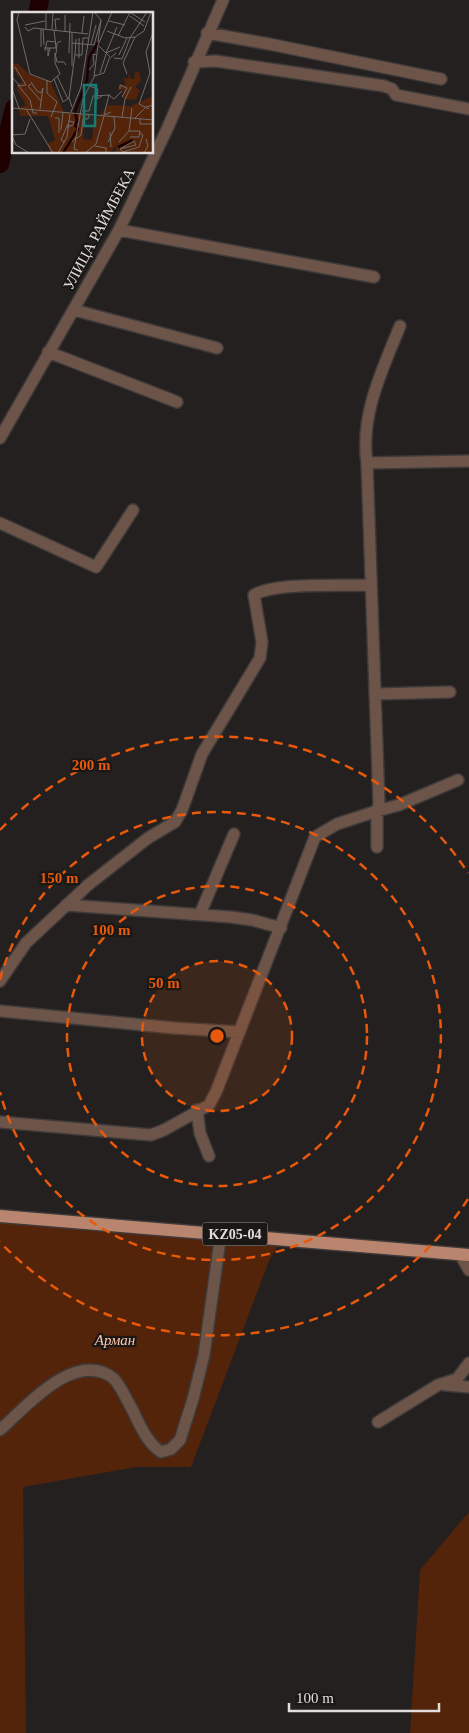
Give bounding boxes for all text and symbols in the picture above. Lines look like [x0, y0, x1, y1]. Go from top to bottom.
inset map [12, 12, 154, 154]
street label: УЛИЦА РАЙМБЕКА [60, 165, 138, 293]
text: 200 m [72, 757, 111, 773]
text: 150 m [40, 870, 79, 886]
text: 100 m [92, 922, 131, 938]
text: 50 m [148, 975, 180, 991]
centre of rings [208, 1027, 226, 1045]
road number: KZ05-04 [202, 1222, 268, 1246]
park label: Арман [94, 1332, 135, 1348]
scale bar [289, 1680, 439, 1712]
text: 100 m [296, 1690, 334, 1706]

